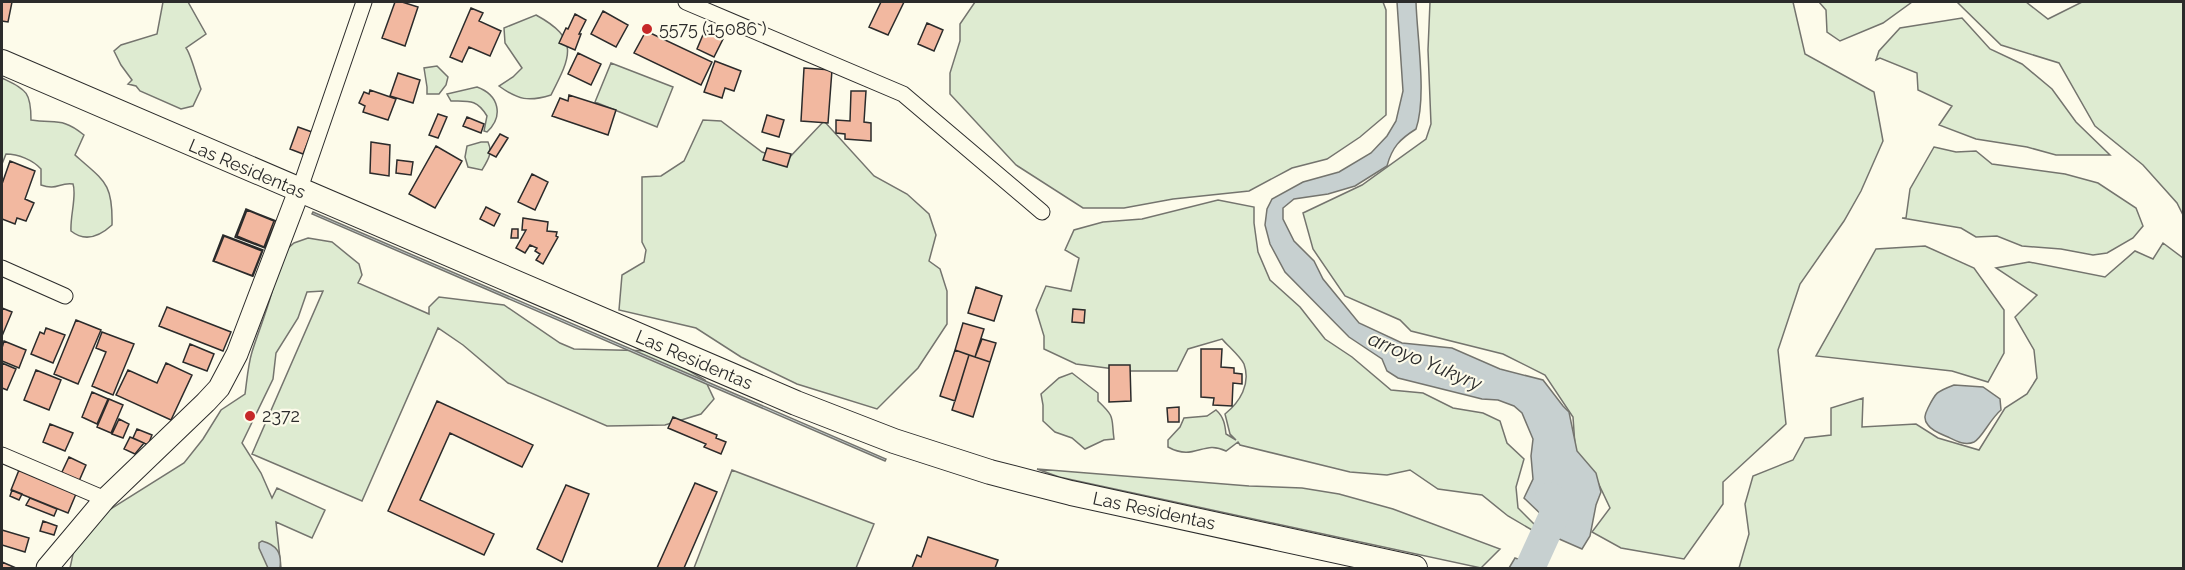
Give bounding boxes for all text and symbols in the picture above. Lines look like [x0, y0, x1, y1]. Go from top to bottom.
place label: 5575 (15086 ) [659, 18, 767, 39]
marker: 5575 (15086 ) [640, 22, 654, 36]
street label: Las Residentas [186, 134, 309, 203]
street label: Las Residentas [633, 325, 756, 394]
water label: arroyo Yukyry [1365, 326, 1487, 396]
place label: 2372 [262, 405, 300, 426]
marker: 2372 [243, 409, 257, 423]
street label: Las Residentas [1091, 487, 1218, 534]

